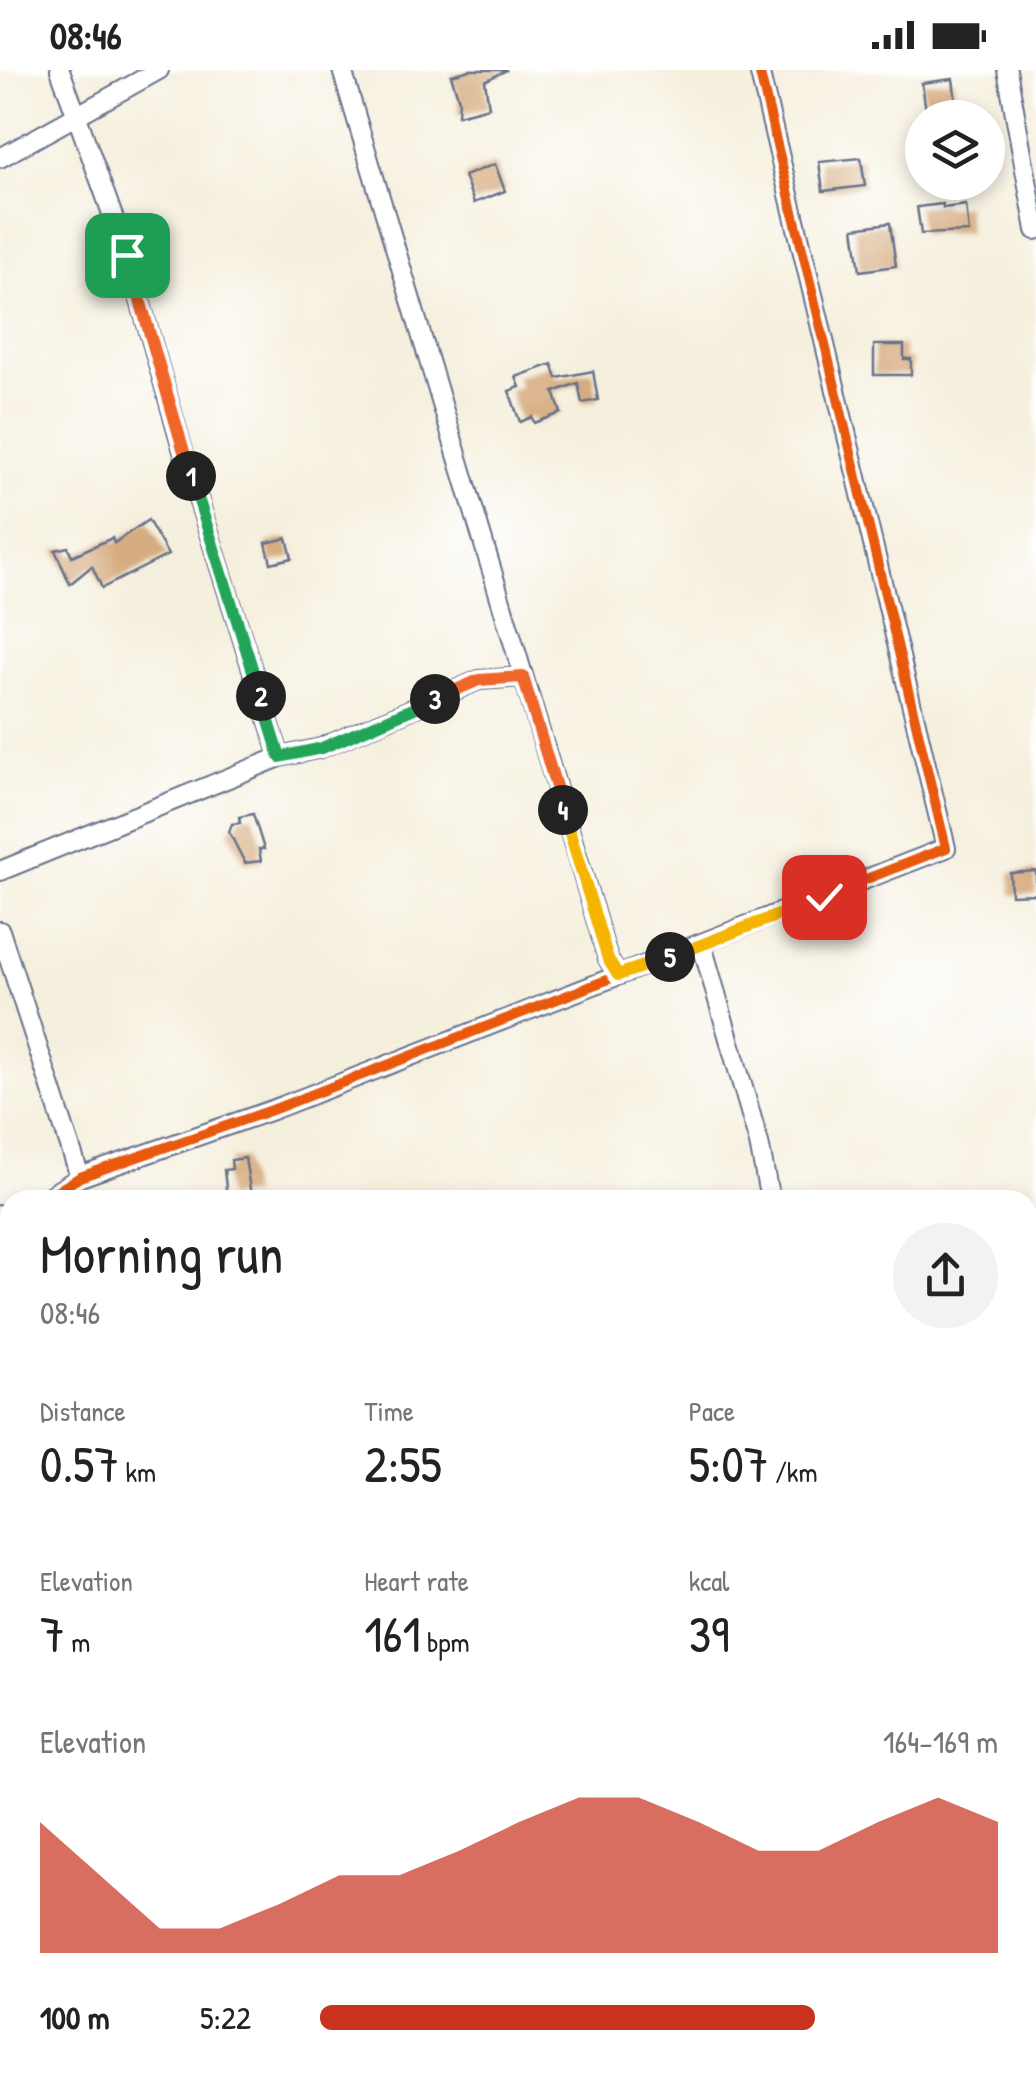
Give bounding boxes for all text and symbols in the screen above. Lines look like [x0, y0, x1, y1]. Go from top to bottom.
text: 08:46 [50, 9, 122, 61]
map controls [905, 100, 1005, 200]
button: layers [905, 100, 1005, 200]
pin [85, 213, 170, 298]
icon: arrive [100, 228, 155, 283]
pin: 1 [166, 451, 216, 501]
text: 1 [186, 457, 196, 495]
pin: 2 [236, 671, 286, 721]
pin: 3 [410, 674, 460, 724]
text: 2 [254, 677, 268, 715]
text: 3 [429, 680, 441, 718]
pin: 4 [538, 785, 588, 835]
text: 4 [558, 791, 568, 829]
pin [782, 855, 867, 940]
icon: check [797, 870, 852, 925]
pin: 5 [645, 932, 695, 982]
text: 5 [664, 938, 676, 976]
text: Morning run [40, 1216, 283, 1290]
button: share [893, 1223, 998, 1328]
text: 08:46 [40, 1291, 100, 1334]
text: Distance [40, 1392, 126, 1430]
text: Time [364, 1392, 414, 1430]
text: Pace [689, 1392, 735, 1430]
text: 0.57 [40, 1430, 119, 1498]
text: 2:55 [364, 1430, 442, 1498]
text: 5:07 [689, 1430, 769, 1498]
text: km [119, 1453, 156, 1491]
text: /km [769, 1453, 818, 1491]
text: Elevation [40, 1562, 133, 1600]
text: Heart rate [364, 1562, 469, 1600]
text: kcal [689, 1562, 730, 1600]
text: 7 [40, 1600, 65, 1668]
text: 161 [364, 1600, 421, 1668]
text: 39 [689, 1600, 729, 1668]
text: m [65, 1623, 90, 1661]
text: bpm [421, 1623, 470, 1661]
text: Elevation [40, 1720, 146, 1763]
text: 164–169 m [883, 1720, 998, 1763]
text: 100 m [40, 1996, 109, 2039]
text: 5:22 [200, 1996, 251, 2039]

